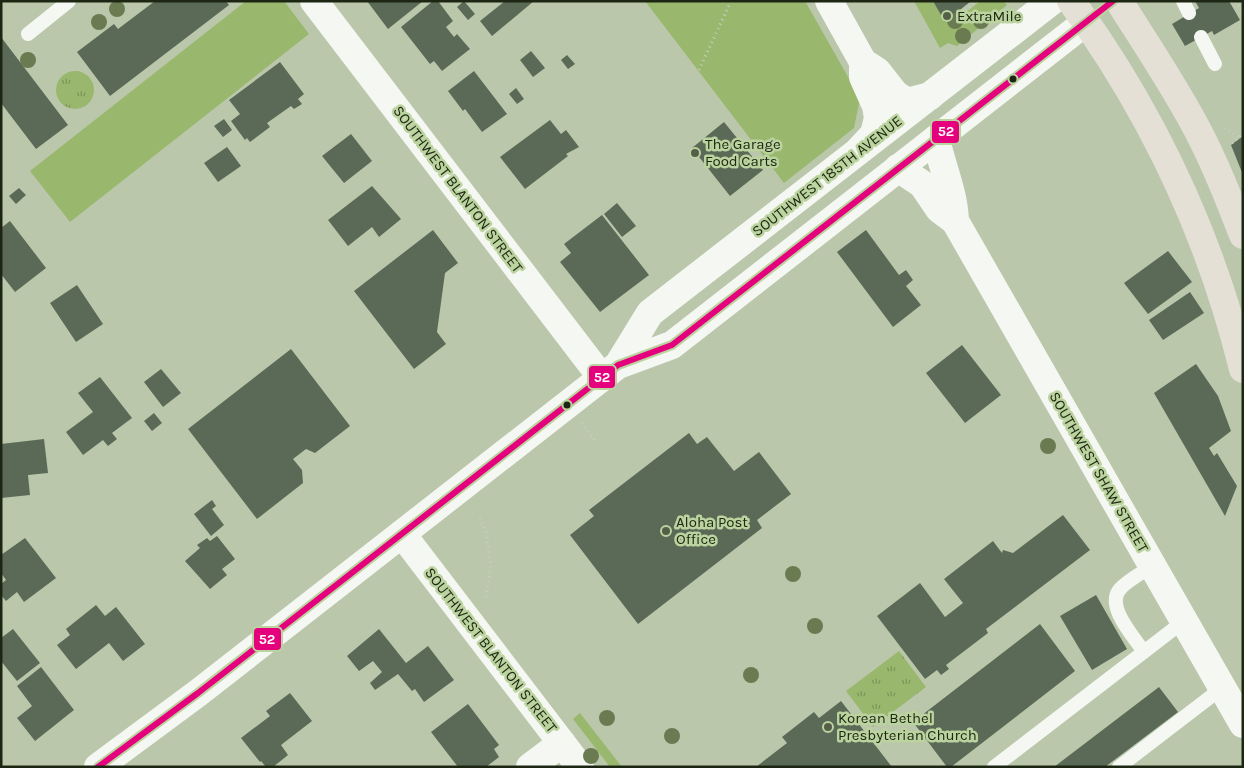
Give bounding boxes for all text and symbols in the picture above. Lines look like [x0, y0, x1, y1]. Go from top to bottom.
place label: ExtraMile [957, 7, 1022, 25]
marker: ExtraMile [941, 10, 953, 22]
unlabelled marker [1008, 74, 1018, 84]
street label: SOUTHWEST BLANTON STREET [389, 102, 527, 276]
street label: SOUTHWEST 185TH AVENUE [748, 112, 906, 240]
line badge: 52 [931, 120, 960, 144]
text: 52 [938, 123, 954, 140]
place label: The Garage Food Carts [705, 135, 781, 170]
marker: The Garage Food Carts [689, 147, 701, 159]
line badge: 52 [588, 365, 616, 389]
text: 52 [594, 369, 610, 386]
street label: SOUTHWEST SHAW STREET [1046, 388, 1153, 556]
unlabelled marker [562, 400, 572, 410]
place label: Aloha Post Office [676, 513, 748, 548]
marker: Aloha Post Office [660, 525, 672, 537]
street label: SOUTHWEST BLANTON STREET [421, 564, 561, 736]
line badge: 52 [253, 627, 282, 651]
text: 52 [259, 631, 275, 648]
place label: Korean Bethel Presbyterian Church [838, 709, 977, 744]
marker: Korean Bethel Presbyterian Church [822, 721, 834, 733]

